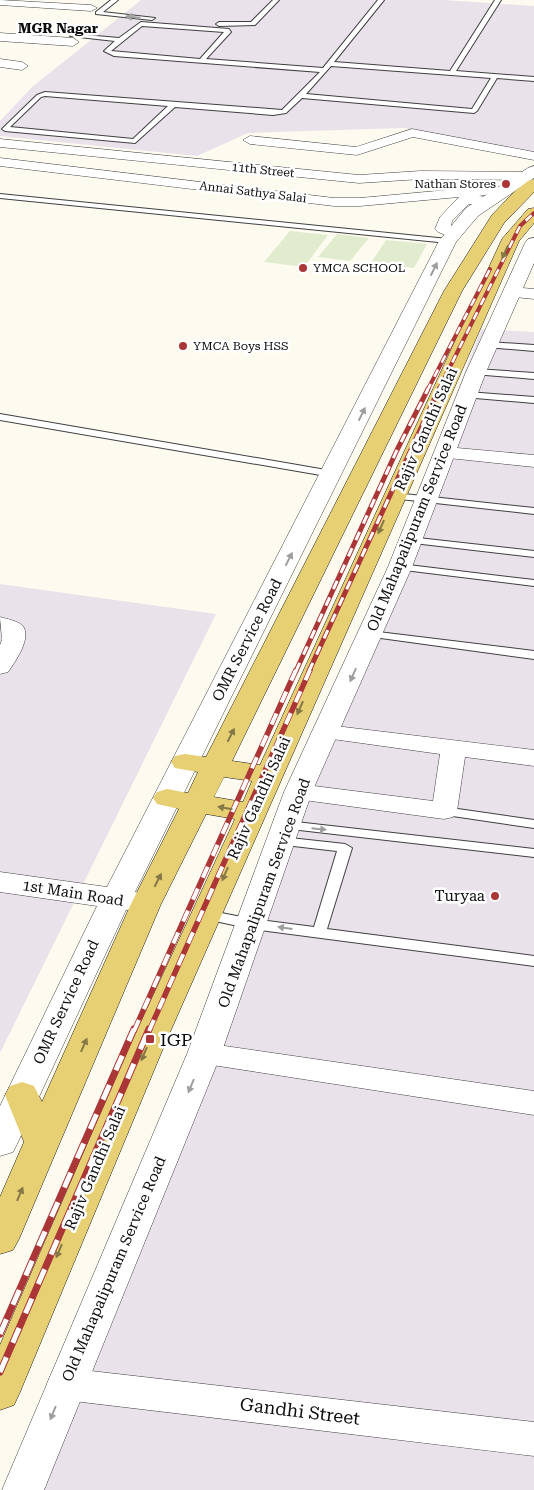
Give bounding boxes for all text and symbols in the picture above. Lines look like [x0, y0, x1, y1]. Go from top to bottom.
one-way arrow [125, 12, 141, 20]
district label: MGR Nagar [18, 20, 99, 36]
street label: 11th Street [231, 160, 296, 180]
place label: Nathan Stores [414, 177, 496, 191]
street label: Annai Sathya Salai [199, 178, 307, 206]
marker: Nathan Stores [500, 178, 512, 190]
one-way arrow [501, 245, 509, 259]
place label: YMCA SCHOOL [313, 261, 405, 275]
one-way arrow [430, 261, 438, 276]
marker: YMCA SCHOOL [297, 262, 309, 274]
place label: YMCA Boys HSS [193, 339, 288, 353]
marker: YMCA Boys HSS [177, 340, 189, 352]
street label: Rajiv Gandhi Salai [391, 364, 461, 493]
street label: Old Mahapalipuram Service Road [363, 402, 471, 634]
one-way arrow [358, 407, 366, 421]
one-way arrow [377, 520, 385, 534]
one-way arrow [285, 552, 293, 566]
street label: OMR Service Road [208, 575, 286, 704]
one-way arrow [348, 668, 356, 682]
one-way arrow [296, 701, 304, 715]
one-way arrow [227, 728, 235, 742]
street label: Rajiv Gandhi Salai [224, 733, 294, 862]
street label: Old Mahapalipuram Service Road [214, 775, 314, 1010]
one-way arrow [216, 804, 232, 812]
one-way arrow [311, 825, 327, 833]
one-way arrow [220, 867, 228, 881]
one-way arrow [154, 873, 162, 888]
street label: 1st Main Road [21, 876, 125, 910]
place label: Turyaa [435, 887, 485, 905]
marker: Turyaa [489, 890, 501, 902]
one-way arrow [277, 924, 293, 932]
street label: OMR Service Road [29, 936, 103, 1067]
place label: IGP [160, 1029, 192, 1050]
marker: IGP [144, 1033, 156, 1045]
one-way arrow [81, 1038, 89, 1052]
one-way arrow [140, 1047, 148, 1061]
one-way arrow [186, 1079, 194, 1093]
street label: Rajiv Gandhi Salai [61, 1103, 129, 1233]
street label: Old Mahapalipuram Service Road [58, 1153, 170, 1384]
one-way arrow [16, 1187, 24, 1201]
one-way arrow [55, 1244, 63, 1259]
street label: Gandhi Street [239, 1393, 361, 1429]
one-way arrow [49, 1406, 57, 1421]

